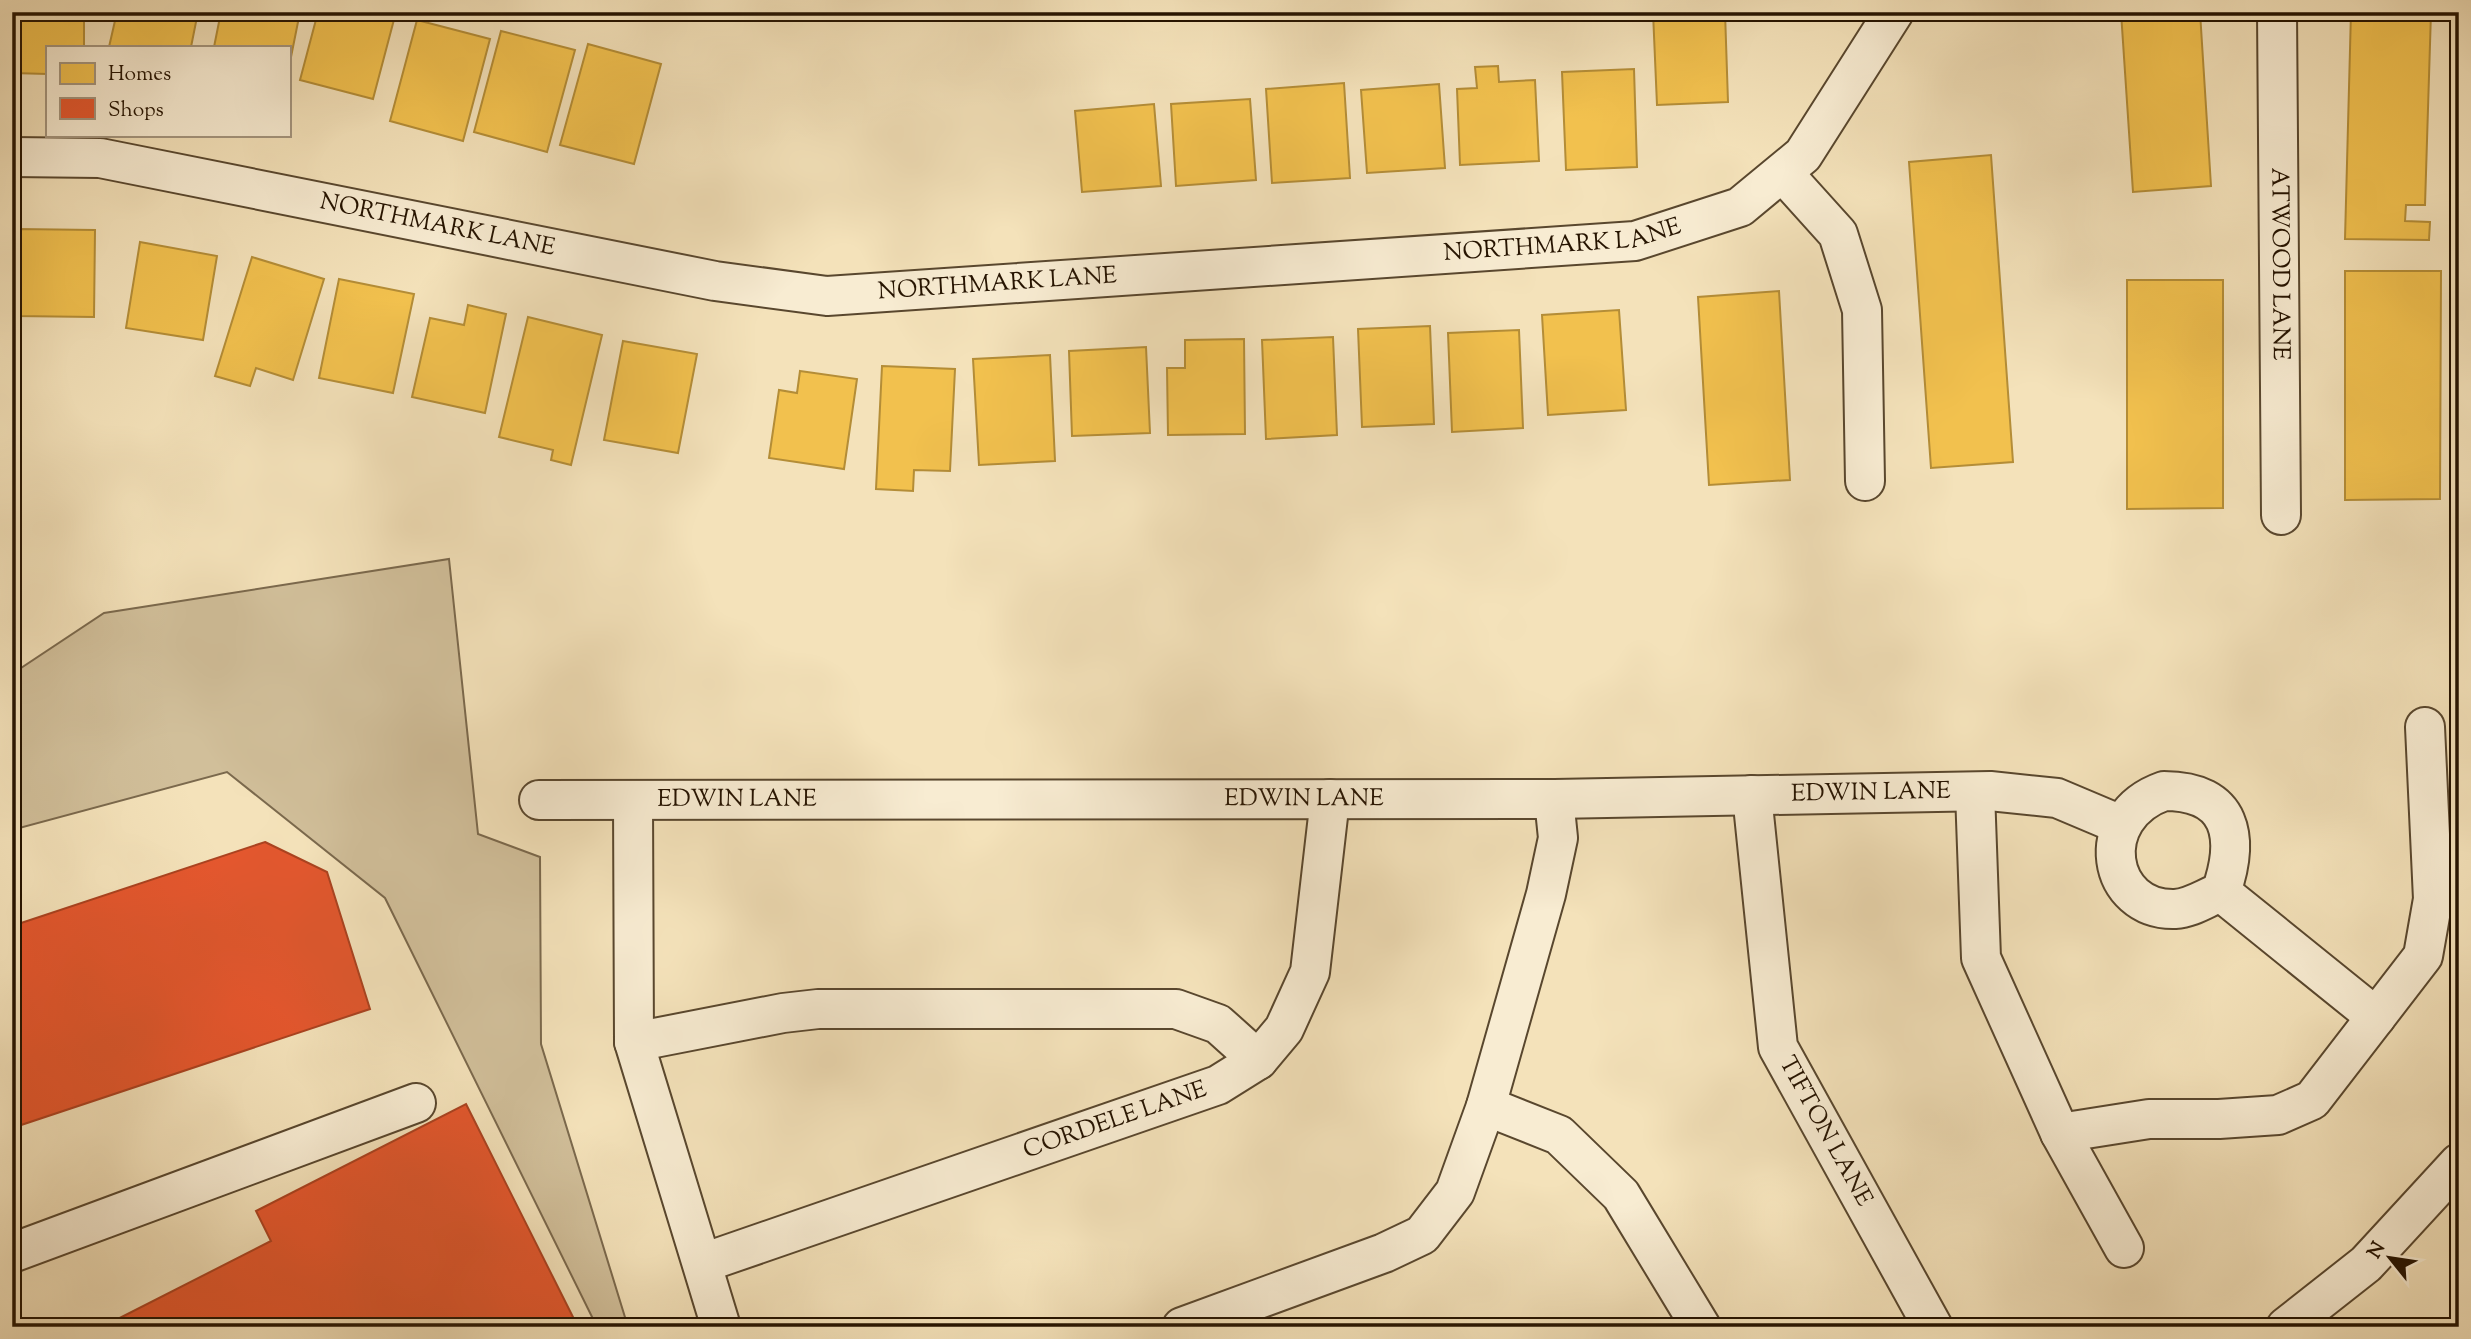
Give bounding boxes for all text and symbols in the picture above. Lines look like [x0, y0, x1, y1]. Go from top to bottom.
legend [46, 46, 290, 136]
text: Homes [108, 60, 171, 90]
text: Shops [108, 96, 164, 126]
street label: ATWOOD LANE [2261, 167, 2297, 361]
street label: NORTHMARK LANE [317, 185, 559, 266]
street label: NORTHMARK LANE [1442, 210, 1686, 271]
street label: NORTHMARK LANE [877, 259, 1119, 309]
street label: EDWIN LANE [1791, 775, 1951, 812]
street label: EDWIN LANE [1224, 782, 1384, 816]
street label: EDWIN LANE [657, 783, 817, 817]
street label: TIFTON LANE [1770, 1050, 1880, 1213]
street label: CORDELE LANE [1019, 1073, 1212, 1168]
north arrow [2356, 1224, 2426, 1294]
text: N [2362, 1237, 2393, 1264]

